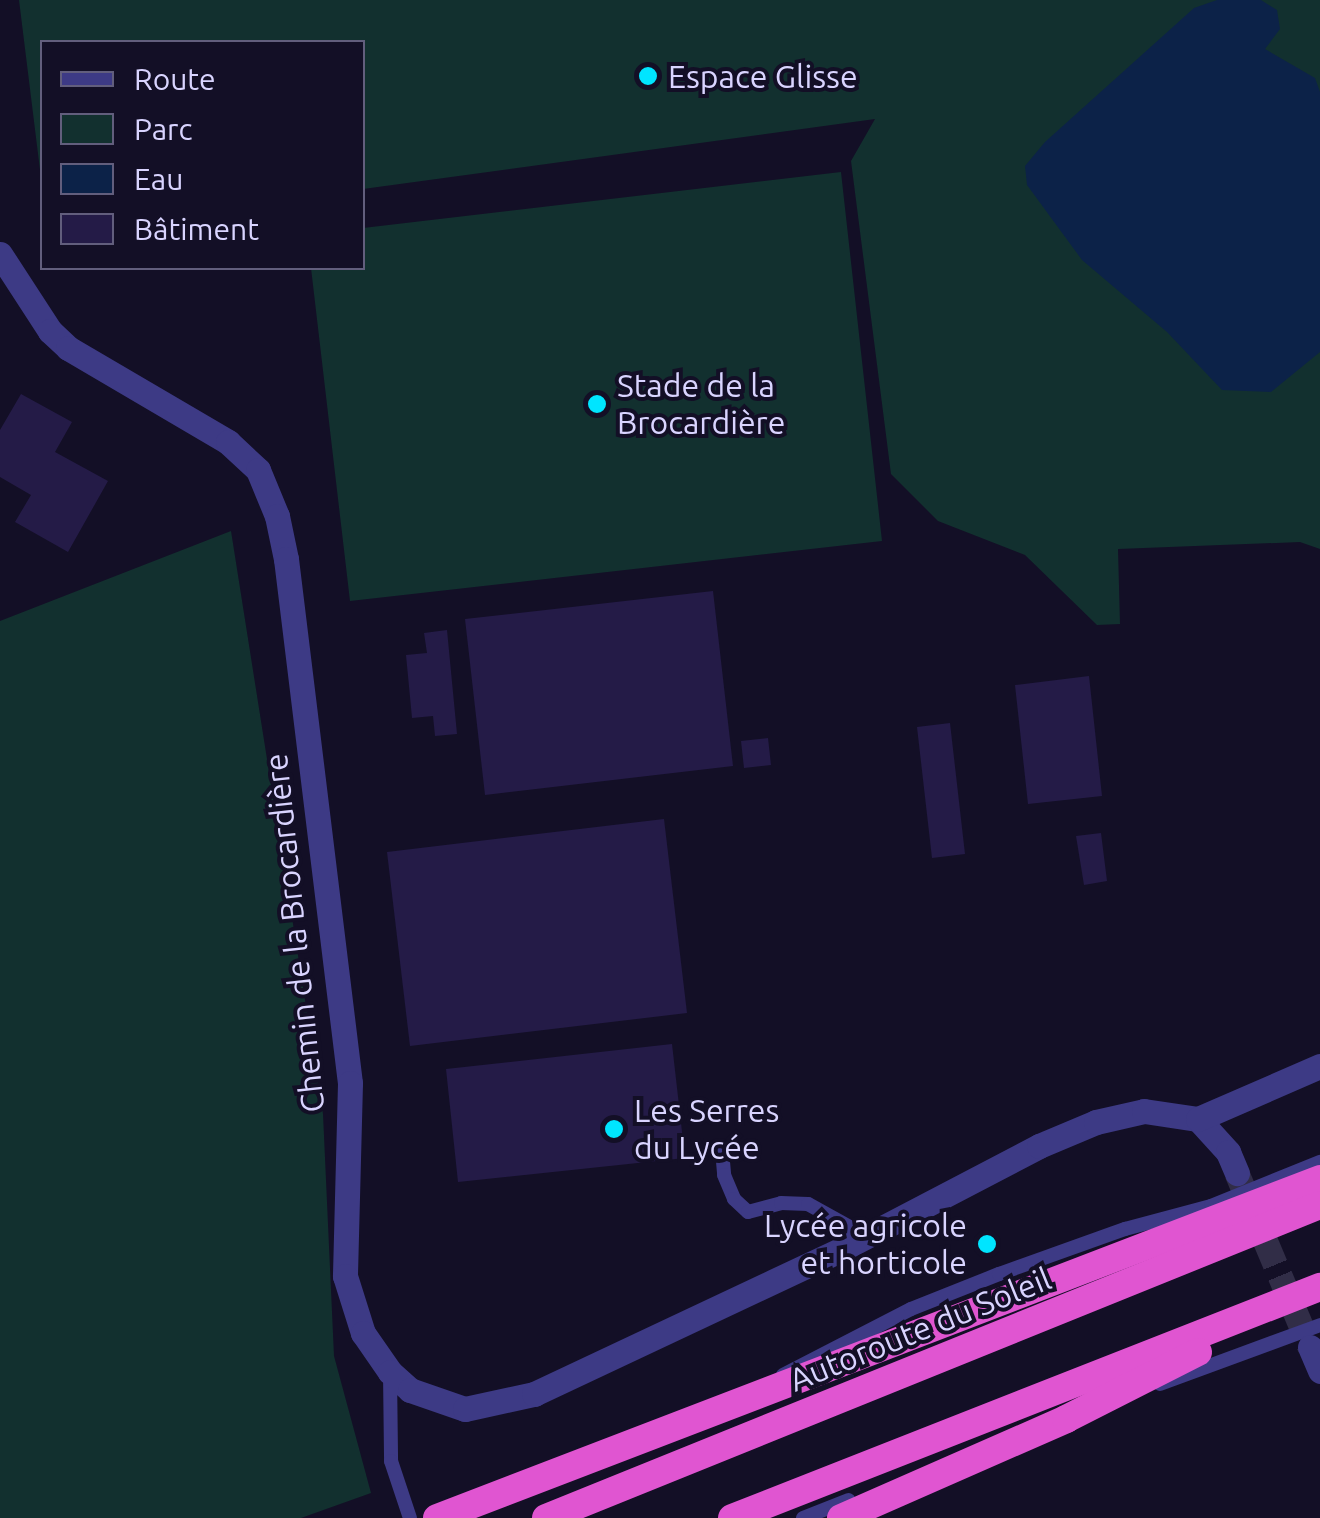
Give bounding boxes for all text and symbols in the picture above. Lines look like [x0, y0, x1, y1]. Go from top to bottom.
legend [40, 40, 365, 270]
place label: Espace Glisse [668, 57, 858, 95]
text: Route [134, 62, 216, 96]
marker: Espace Glisse [637, 65, 659, 87]
text: Parc [134, 112, 192, 146]
text: Eau [134, 162, 183, 196]
text: Bâtiment [134, 212, 259, 246]
place label: Stade de la Brocardière [617, 367, 785, 442]
marker: Stade de la Brocardière [586, 393, 608, 415]
street label: Chemin de la Brocardière [256, 752, 332, 1114]
place label: Les Serres du Lycée [634, 1092, 779, 1167]
marker: Les Serres du Lycée [603, 1118, 625, 1140]
place label: Lycée agricole et horticole [764, 1207, 967, 1282]
marker: Lycée agricole et horticole [976, 1233, 998, 1255]
street label: Autoroute du Soleil [784, 1259, 1056, 1399]

